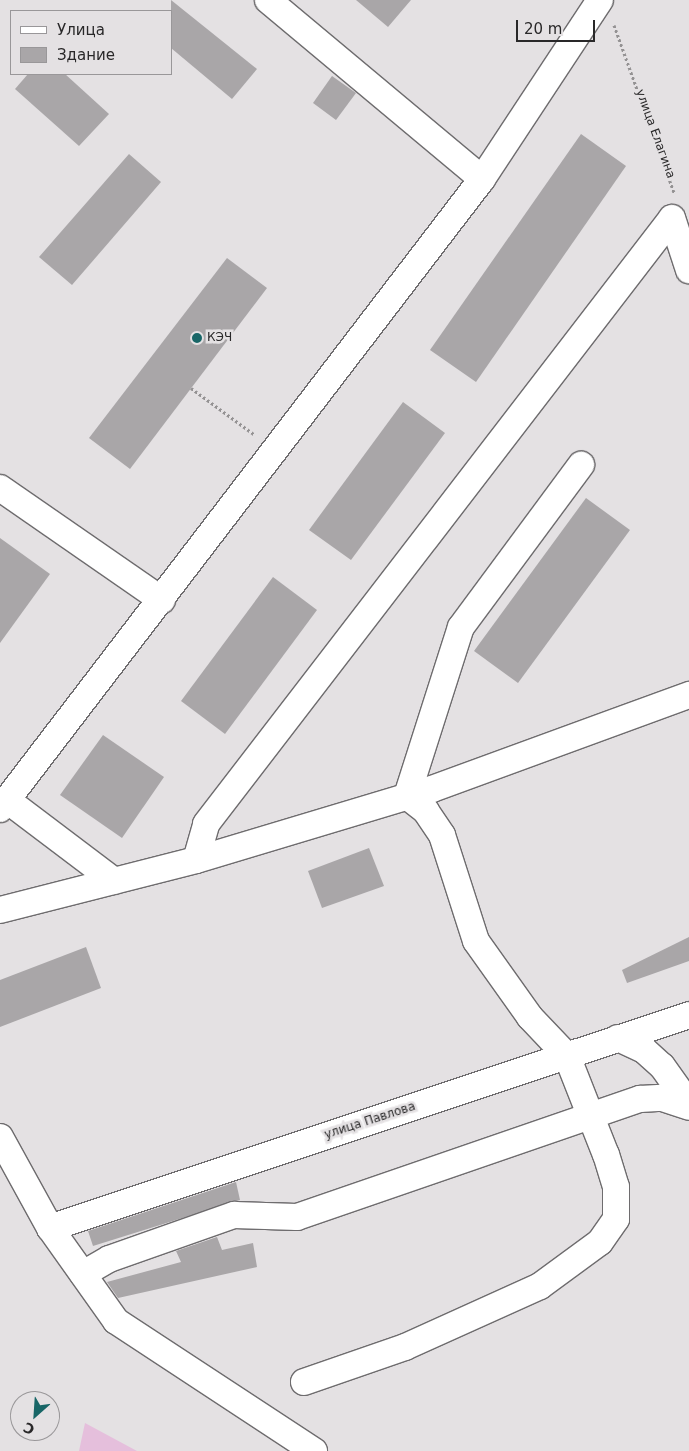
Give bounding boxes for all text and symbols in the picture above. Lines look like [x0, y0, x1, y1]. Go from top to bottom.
legend [10, 10, 172, 75]
scale bar [519, 10, 598, 42]
text: 20 m [524, 20, 562, 38]
text: Улица [57, 21, 105, 39]
text: Здание [57, 46, 115, 64]
street label: улица Елагина [632, 87, 678, 181]
place label: КЭЧ [207, 331, 232, 345]
marker: КЭЧ [191, 332, 203, 344]
street label: улица Павлова [323, 1100, 417, 1142]
north arrow [10, 1391, 60, 1441]
text: С [21, 1419, 37, 1438]

